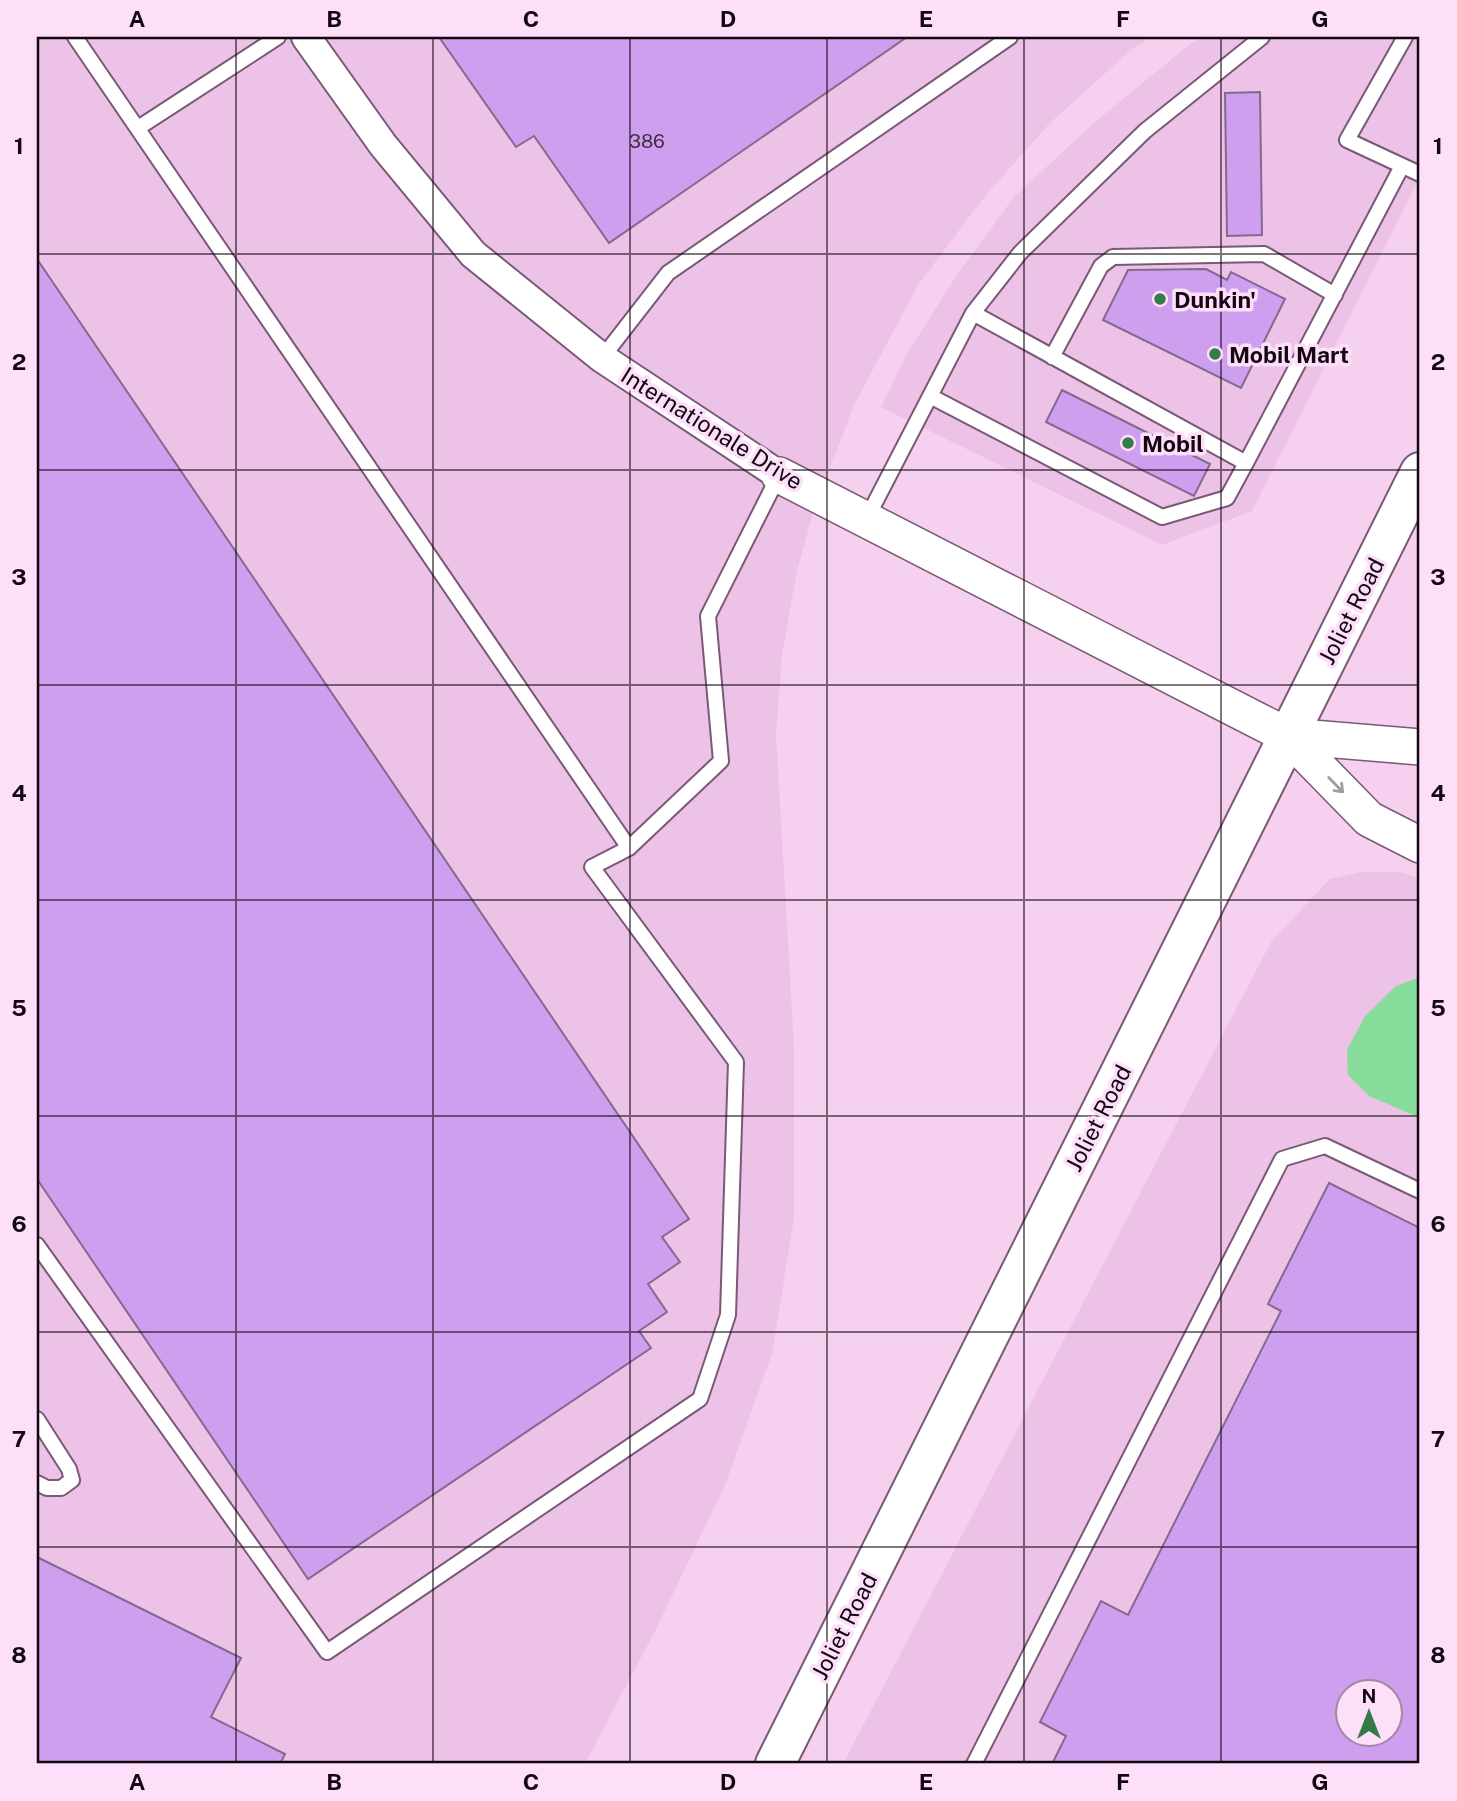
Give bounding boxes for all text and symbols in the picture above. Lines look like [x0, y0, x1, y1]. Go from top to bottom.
text: A [129, 5, 146, 32]
text: B [326, 5, 342, 32]
text: C [523, 5, 539, 32]
text: D [720, 5, 736, 32]
text: E [919, 5, 933, 32]
text: F [1116, 5, 1130, 32]
text: G [1311, 5, 1329, 32]
house number: 386 [629, 130, 665, 152]
text: 1 [14, 132, 24, 159]
text: 1 [1433, 132, 1443, 159]
place label: Dunkin' [1174, 286, 1256, 313]
marker: Dunkin' [1152, 291, 1168, 307]
place label: Mobil Mart [1229, 341, 1349, 368]
marker: Mobil Mart [1207, 346, 1223, 362]
text: 2 [12, 348, 26, 375]
text: 2 [1431, 348, 1445, 375]
street label: Internationale Drive [616, 361, 808, 495]
place label: Mobil [1142, 430, 1204, 457]
marker: Mobil [1120, 435, 1136, 451]
street label: Joliet Road [1313, 553, 1389, 669]
text: 3 [11, 563, 27, 590]
text: 3 [1430, 563, 1446, 590]
one-way arrow [1328, 776, 1345, 793]
text: 4 [11, 779, 27, 806]
text: 4 [1430, 779, 1446, 806]
text: 5 [11, 994, 27, 1021]
text: 5 [1430, 994, 1446, 1021]
street label: Joliet Road [1060, 1060, 1136, 1176]
text: 6 [11, 1210, 27, 1237]
text: 6 [1430, 1210, 1446, 1237]
text: 7 [12, 1425, 26, 1452]
text: 7 [1431, 1425, 1445, 1452]
street label: Joliet Road [806, 1568, 882, 1684]
text: 8 [11, 1641, 27, 1668]
text: 8 [1430, 1641, 1446, 1668]
north arrow [1334, 1678, 1404, 1748]
text: N [1362, 1685, 1376, 1707]
text: A [129, 1768, 146, 1795]
text: B [326, 1768, 342, 1795]
text: C [523, 1768, 539, 1795]
text: D [720, 1768, 736, 1795]
text: E [919, 1768, 933, 1795]
text: F [1116, 1768, 1130, 1795]
text: G [1311, 1768, 1329, 1795]

